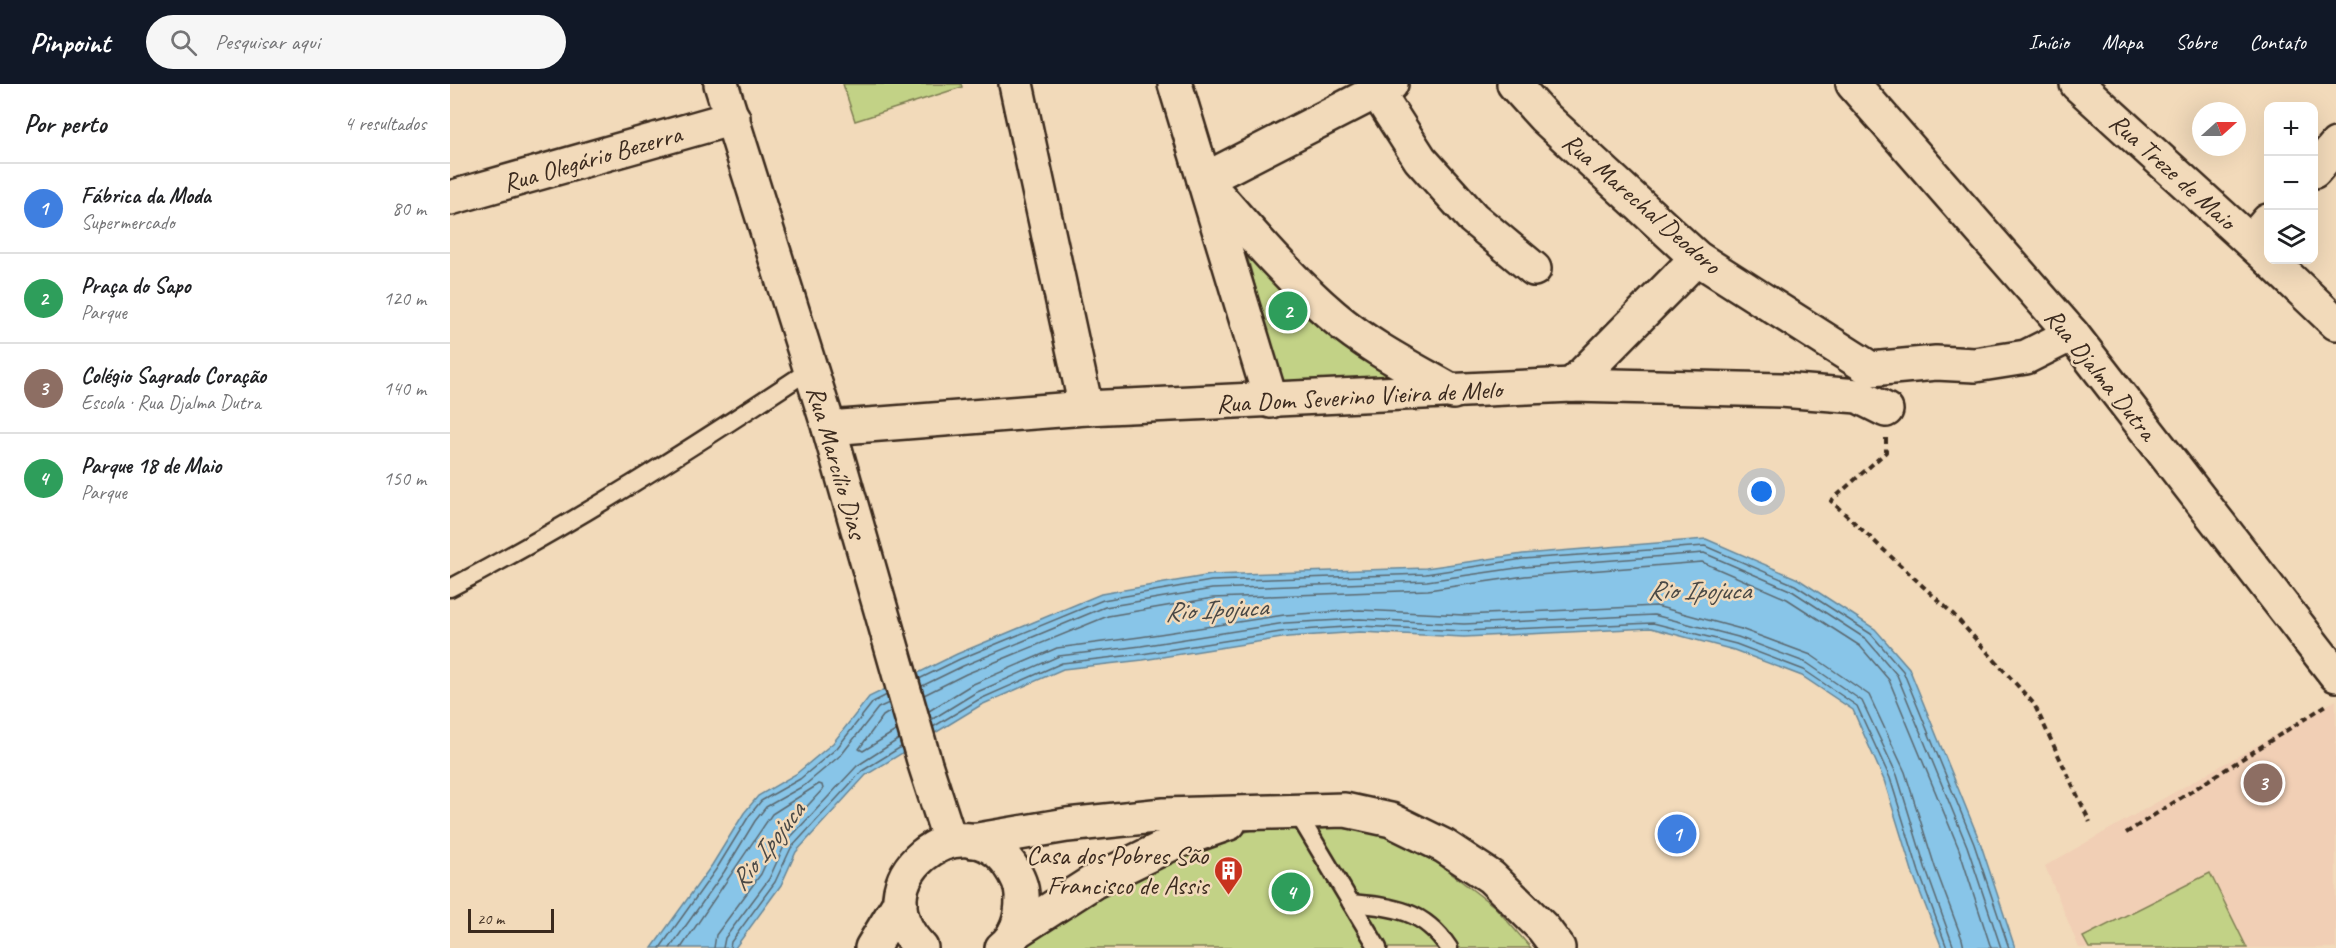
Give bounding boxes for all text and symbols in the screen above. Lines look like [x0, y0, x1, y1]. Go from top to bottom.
search box [146, 15, 566, 69]
text: Pinpoint [30, 25, 110, 60]
icon: search [167, 26, 200, 59]
text: Pesquisar aqui [215, 28, 320, 56]
text: Início [2029, 29, 2069, 55]
text: Mapa [2102, 29, 2143, 55]
text: Sobre [2176, 29, 2216, 55]
text: Contato [2249, 29, 2306, 55]
north arrow [2192, 102, 2246, 156]
map controls [2264, 102, 2318, 264]
button: + [2264, 102, 2318, 156]
street label: Rua Treze de Maio [2102, 106, 2245, 239]
text: Por perto [24, 107, 106, 140]
text: 4 resultados [344, 111, 426, 136]
street label: Rua Olegário Bezerra [499, 117, 687, 200]
street label: Rua Marechal Deodoro [1556, 126, 1729, 282]
button: − [2264, 156, 2318, 210]
text: Fábrica da Moda [81, 182, 211, 210]
text: 1 [39, 196, 48, 221]
text: 80 m [392, 196, 426, 221]
text: Supermercado [81, 210, 175, 235]
button: layers [2264, 210, 2318, 264]
text: Praça do Sapo [81, 272, 190, 300]
text: 2 [39, 286, 48, 311]
text: 120 m [383, 286, 426, 311]
pin: 2 [1268, 288, 1308, 334]
text: Parque [81, 300, 127, 325]
street label: Rua Djalma Dutra [2037, 302, 2165, 449]
text: Colégio Sagrado Coração [81, 362, 266, 390]
street label: Rua Dom Severino Vieira de Melo [1215, 372, 1505, 420]
text: 3 [39, 376, 48, 401]
text: 140 m [383, 376, 426, 401]
street label: Rua Marcílio Dias [799, 382, 875, 544]
text: Escola · Rua Djalma Dutra [81, 390, 261, 415]
text: Parque 18 de Maio [81, 452, 221, 480]
text: 4 [39, 466, 48, 491]
text: 150 m [383, 466, 426, 491]
your location [1747, 477, 1776, 506]
text: Parque [81, 480, 127, 505]
water label: Rio Ipojuca [1648, 573, 1753, 607]
water label: Rio Ipojuca [1164, 589, 1270, 629]
pin: 3 [2244, 760, 2282, 806]
water label: Rio Ipojuca [722, 793, 813, 897]
pin: 1 [1658, 812, 1696, 856]
place label: Casa dos Pobres São Francisco de Assis [1026, 839, 1210, 902]
building icon: Casa dos Pobres São Francisco de Assis [1213, 854, 1245, 896]
pin: 4 [1272, 870, 1310, 914]
scale bar [468, 906, 554, 934]
text: 20 m [477, 909, 504, 929]

